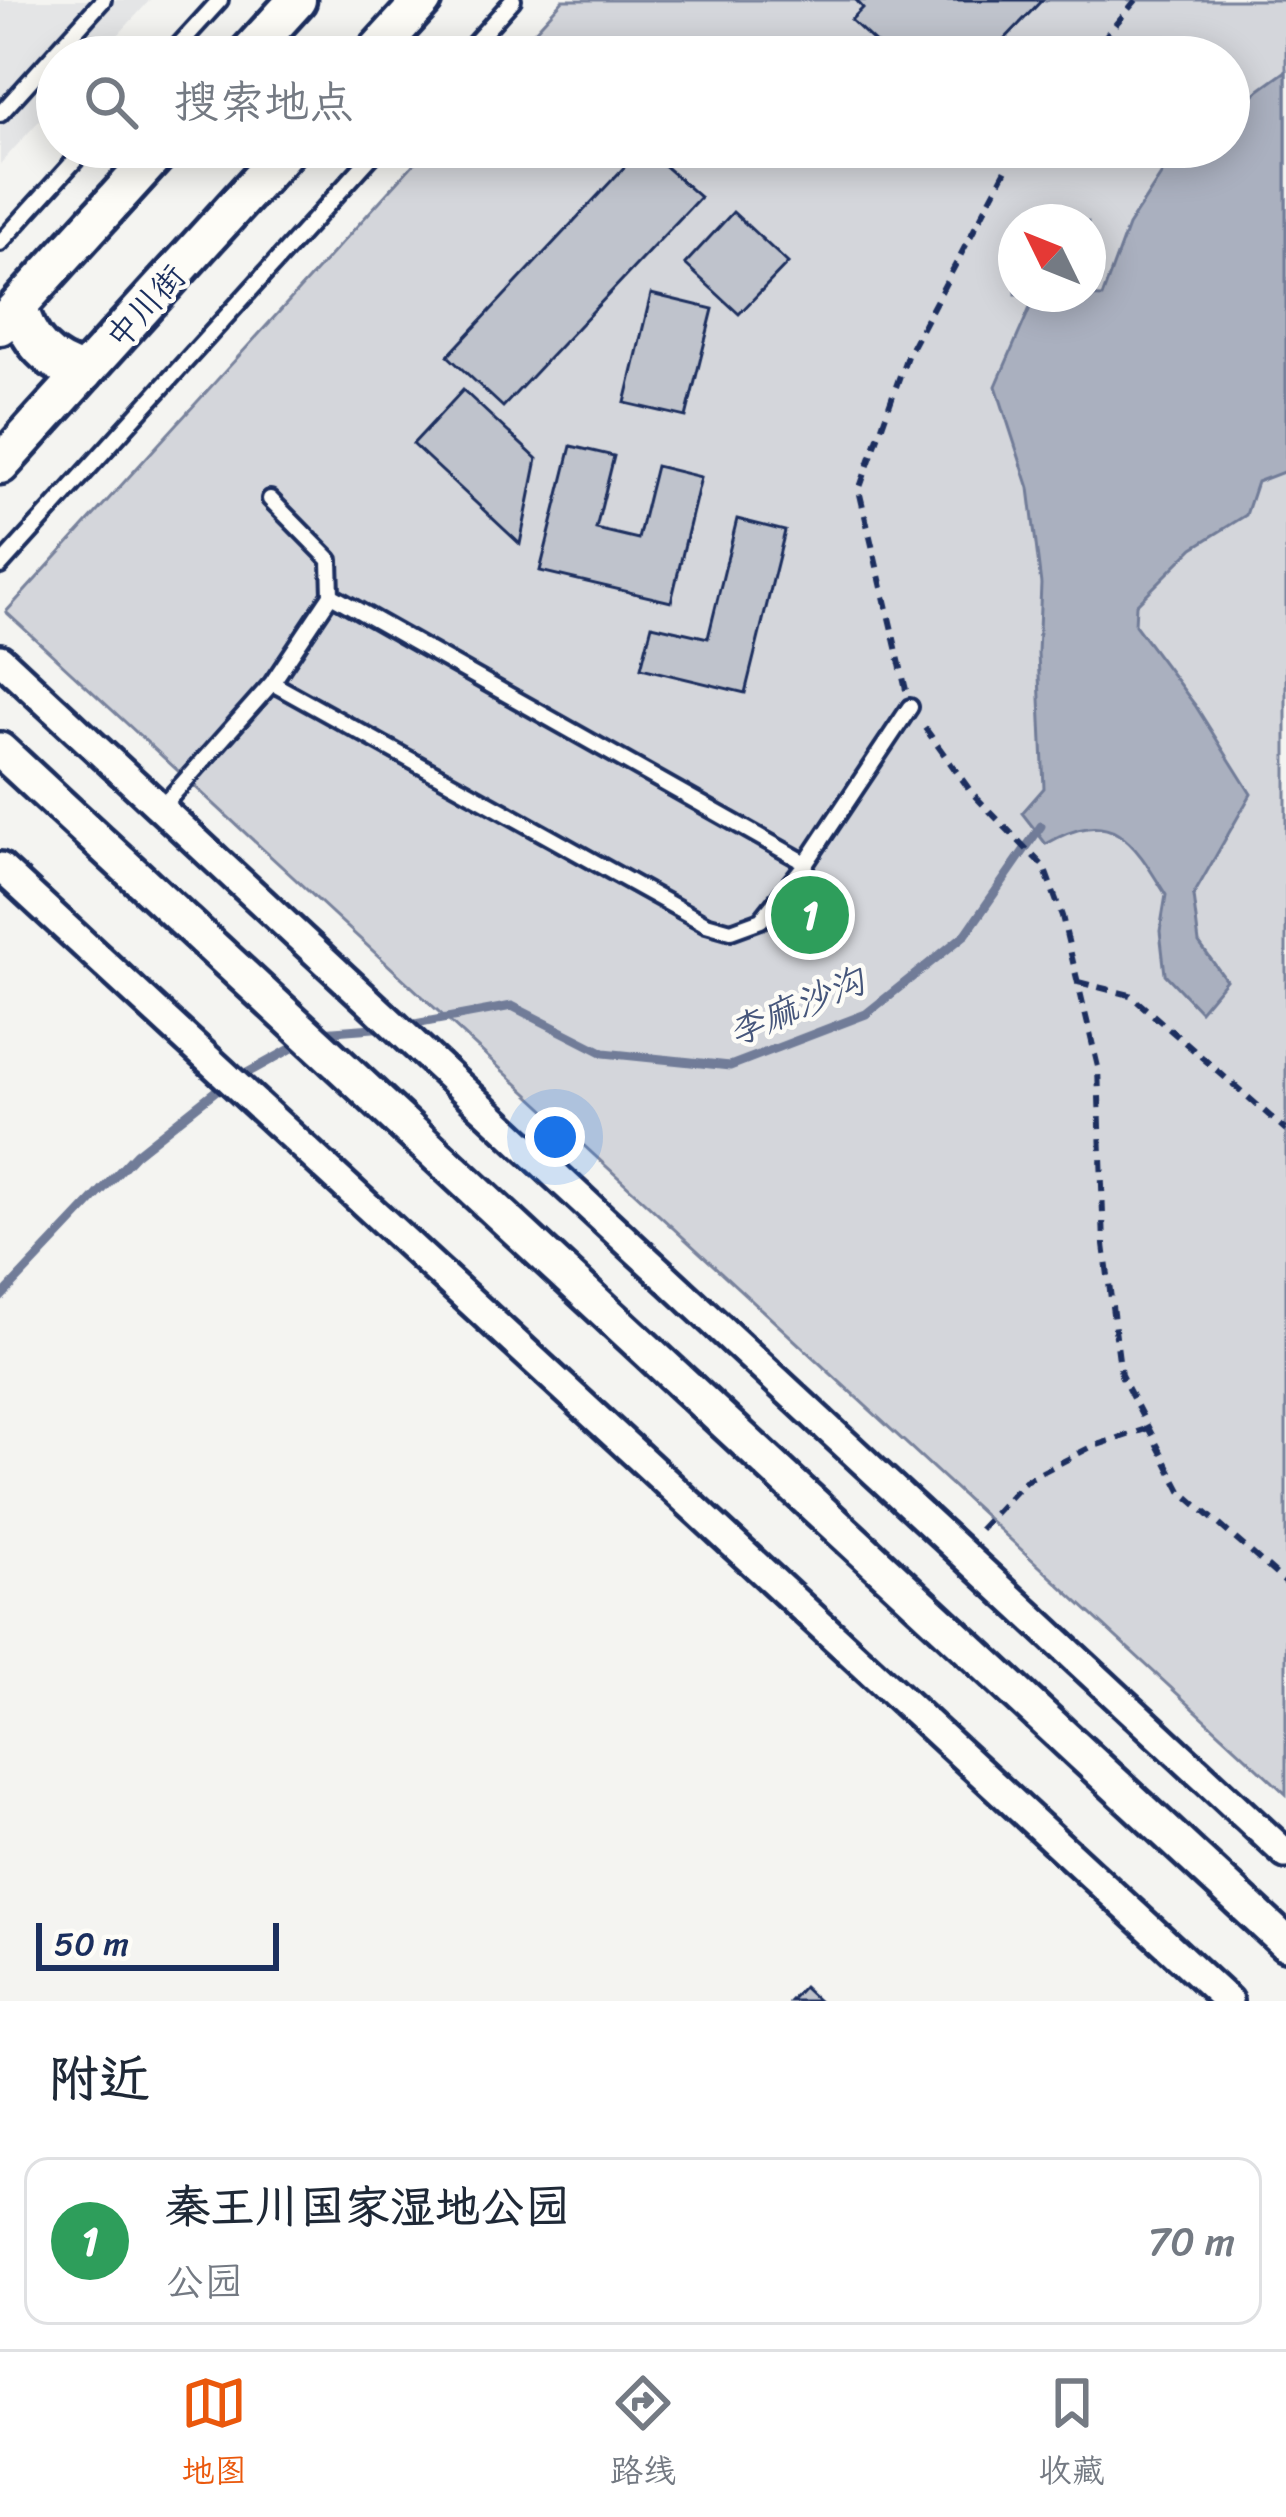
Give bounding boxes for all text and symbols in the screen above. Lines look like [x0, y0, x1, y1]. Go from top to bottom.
search box [36, 36, 1250, 168]
text: 搜索地点 [174, 62, 354, 142]
icon: search [78, 69, 144, 135]
north arrow [998, 204, 1106, 312]
street label: 中川街 [91, 250, 200, 363]
pin: 1 [771, 870, 849, 960]
water label: 李麻沙沟 [718, 948, 878, 1065]
your location [525, 1107, 585, 1167]
text: 50 m [54, 1915, 129, 1973]
scale bar [36, 1917, 279, 1970]
text: 附近 [48, 2034, 150, 2124]
text: 秦王川国家湿地公园 [165, 2167, 570, 2247]
text: 1 [82, 2207, 98, 2276]
text: 70 m [1148, 2207, 1235, 2276]
text: 公园 [165, 2247, 243, 2316]
tab: 地图 [181, 2370, 247, 2500]
tab: 路线 [610, 2370, 676, 2500]
tab: 收藏 [1039, 2370, 1105, 2500]

